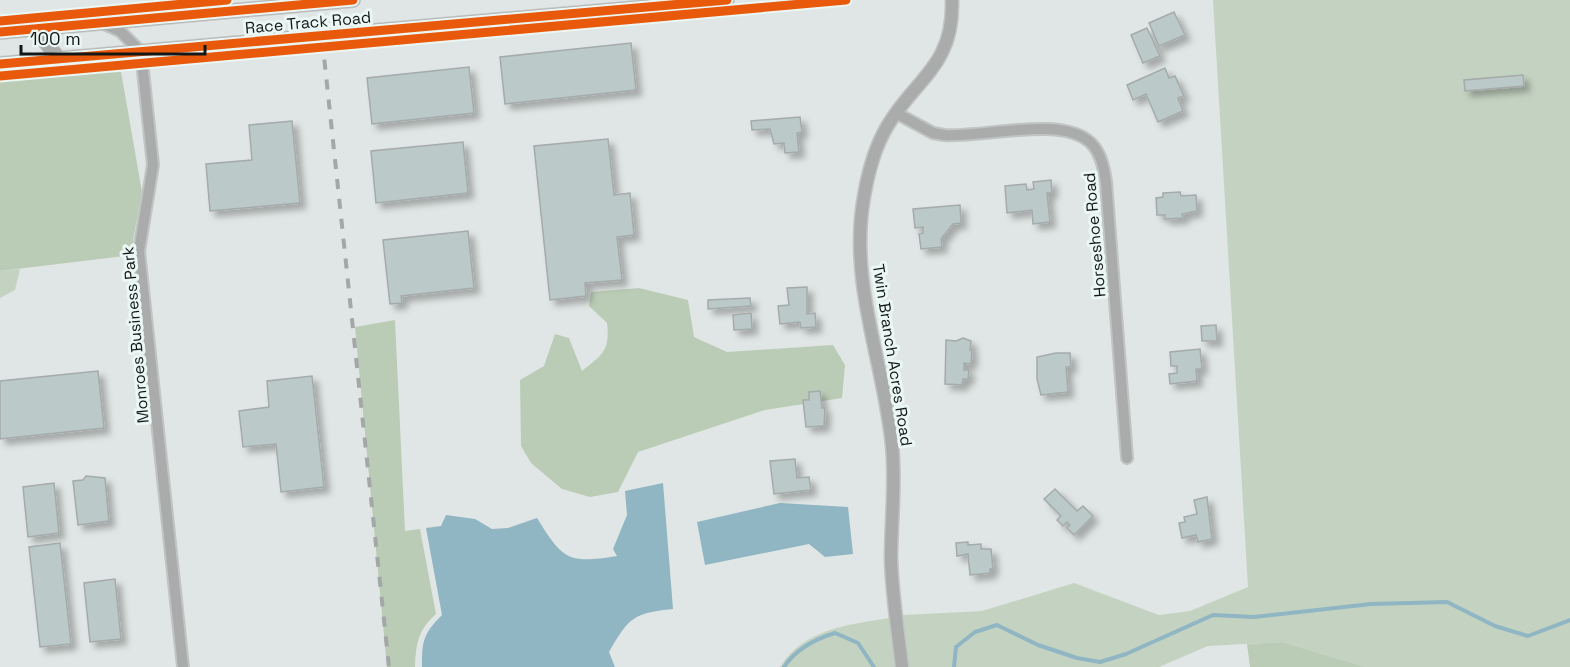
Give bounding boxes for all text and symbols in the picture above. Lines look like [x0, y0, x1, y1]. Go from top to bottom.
street label: Race Track Road [244, 7, 372, 38]
scale bar [21, 18, 206, 56]
text: 100 m [30, 27, 81, 50]
street label: Horseshoe Road [1079, 172, 1110, 298]
street label: Monroes Business Park [117, 245, 154, 424]
street label: Twin Branch Acres Road [868, 262, 917, 448]

